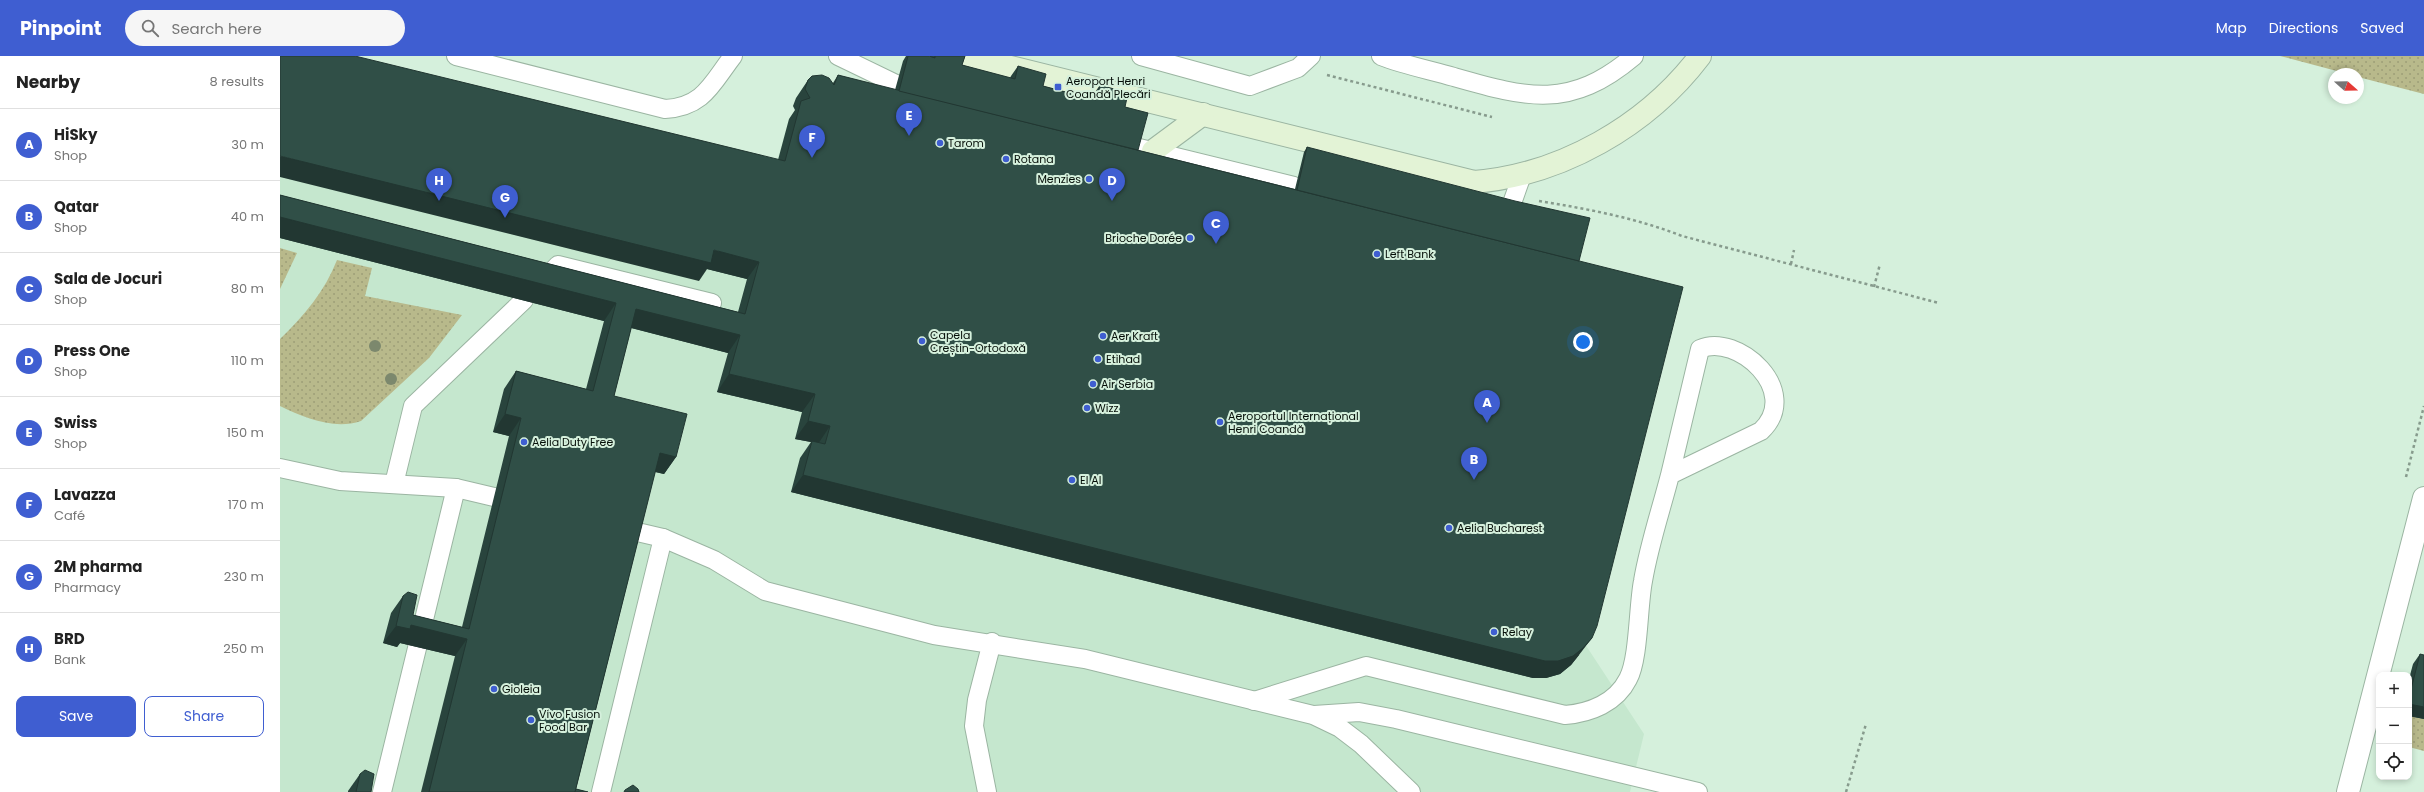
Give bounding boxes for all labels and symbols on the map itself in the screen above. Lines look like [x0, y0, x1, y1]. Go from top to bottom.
north arrow [2328, 68, 2364, 104]
place label: Aeroport Henri Coandă Plecări [1066, 73, 1151, 102]
marker: Aeroport Henri Coandă Plecări [1053, 82, 1063, 92]
pin: E [896, 103, 922, 136]
pin: F [799, 125, 825, 158]
place label: Tarom [948, 135, 984, 151]
marker: Tarom [935, 138, 945, 148]
place label: Rotana [1014, 151, 1054, 167]
marker: Rotana [1001, 154, 1011, 164]
pin: H [426, 168, 452, 201]
pin: D [1099, 168, 1125, 201]
place label: Menzies [1037, 171, 1081, 187]
marker: Menzies [1084, 174, 1094, 184]
pin: G [492, 185, 518, 218]
pin: C [1203, 211, 1229, 244]
place label: Brioche Dorée [1105, 230, 1182, 246]
marker: Brioche Dorée [1185, 233, 1195, 243]
place label: Left Bank [1385, 246, 1434, 262]
marker: Left Bank [1372, 249, 1382, 259]
place label: Capela Creștin-Ortodoxă [930, 327, 1026, 356]
place label: Aer Kraft [1111, 328, 1158, 344]
marker: Aer Kraft [1098, 331, 1108, 341]
your location [1573, 332, 1593, 352]
marker: Capela Creștin-Ortodoxă [917, 336, 927, 346]
place label: Etihad [1106, 351, 1140, 367]
marker: Etihad [1093, 354, 1103, 364]
place label: Air Serbia [1101, 376, 1153, 392]
marker: Air Serbia [1088, 379, 1098, 389]
pin: A [1474, 390, 1500, 423]
place label: Wizz [1095, 400, 1118, 416]
marker: Wizz [1082, 403, 1092, 413]
place label: Aeroportul Internațional Henri Coandă [1228, 408, 1359, 437]
marker: Aeroportul Internațional Henri Coandă [1215, 417, 1225, 427]
place label: Aelia Duty Free [532, 434, 613, 450]
marker: Aelia Duty Free [519, 437, 529, 447]
pin: B [1461, 447, 1487, 480]
place label: El Al [1080, 472, 1101, 488]
marker: El Al [1067, 475, 1077, 485]
place label: Aelia Bucharest [1457, 520, 1543, 536]
marker: Aelia Bucharest [1444, 523, 1454, 533]
place label: Relay [1502, 624, 1533, 640]
marker: Relay [1489, 627, 1499, 637]
place label: Gioleia [502, 681, 540, 697]
marker: Gioleia [489, 684, 499, 694]
place label: Vivo Fusion Food Bar [539, 706, 600, 735]
marker: Vivo Fusion Food Bar [526, 715, 536, 725]

